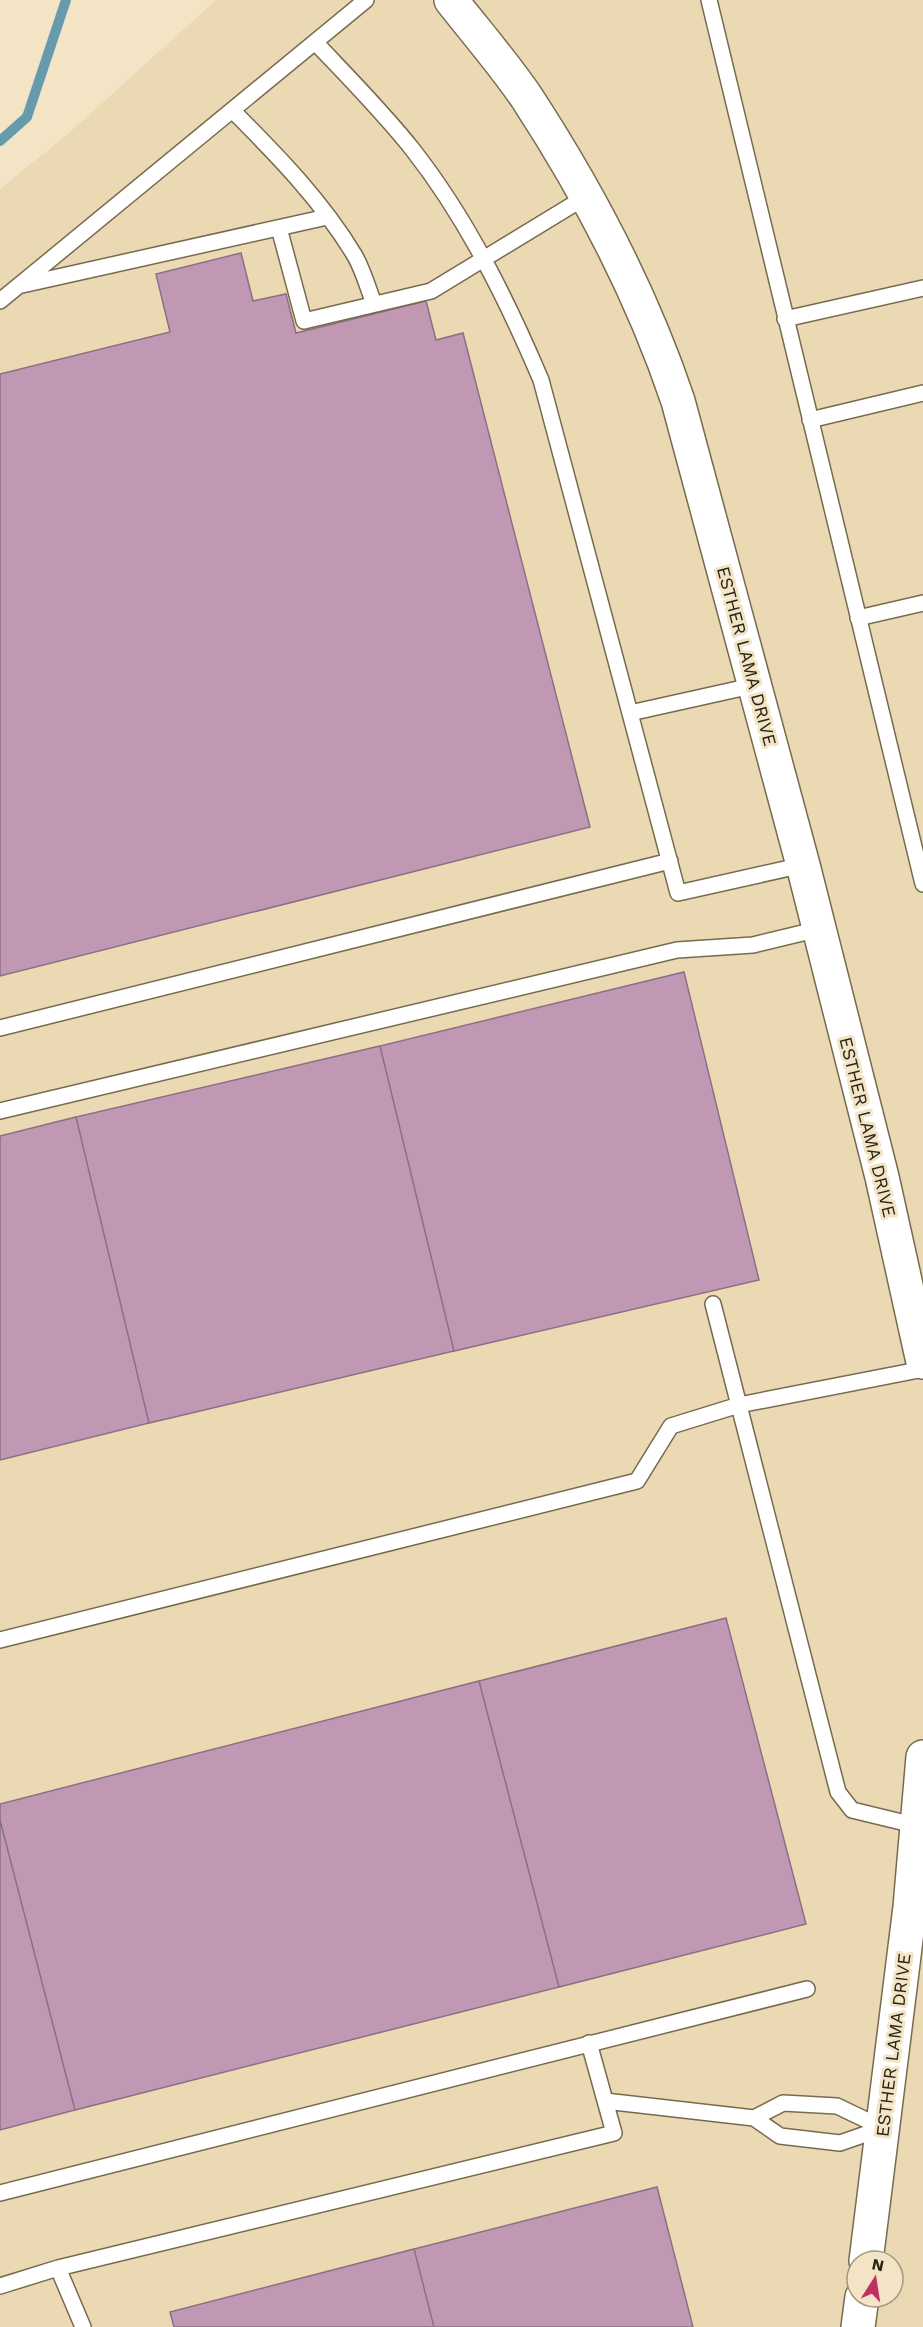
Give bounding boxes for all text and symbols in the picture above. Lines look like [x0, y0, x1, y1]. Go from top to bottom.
street label: ESTHER LAMA DRIVE [713, 564, 781, 748]
street label: ESTHER LAMA DRIVE [835, 1035, 901, 1219]
street label: ESTHER LAMA DRIVE [871, 1952, 915, 2138]
north arrow [845, 2249, 905, 2309]
text: N [870, 2254, 886, 2275]

